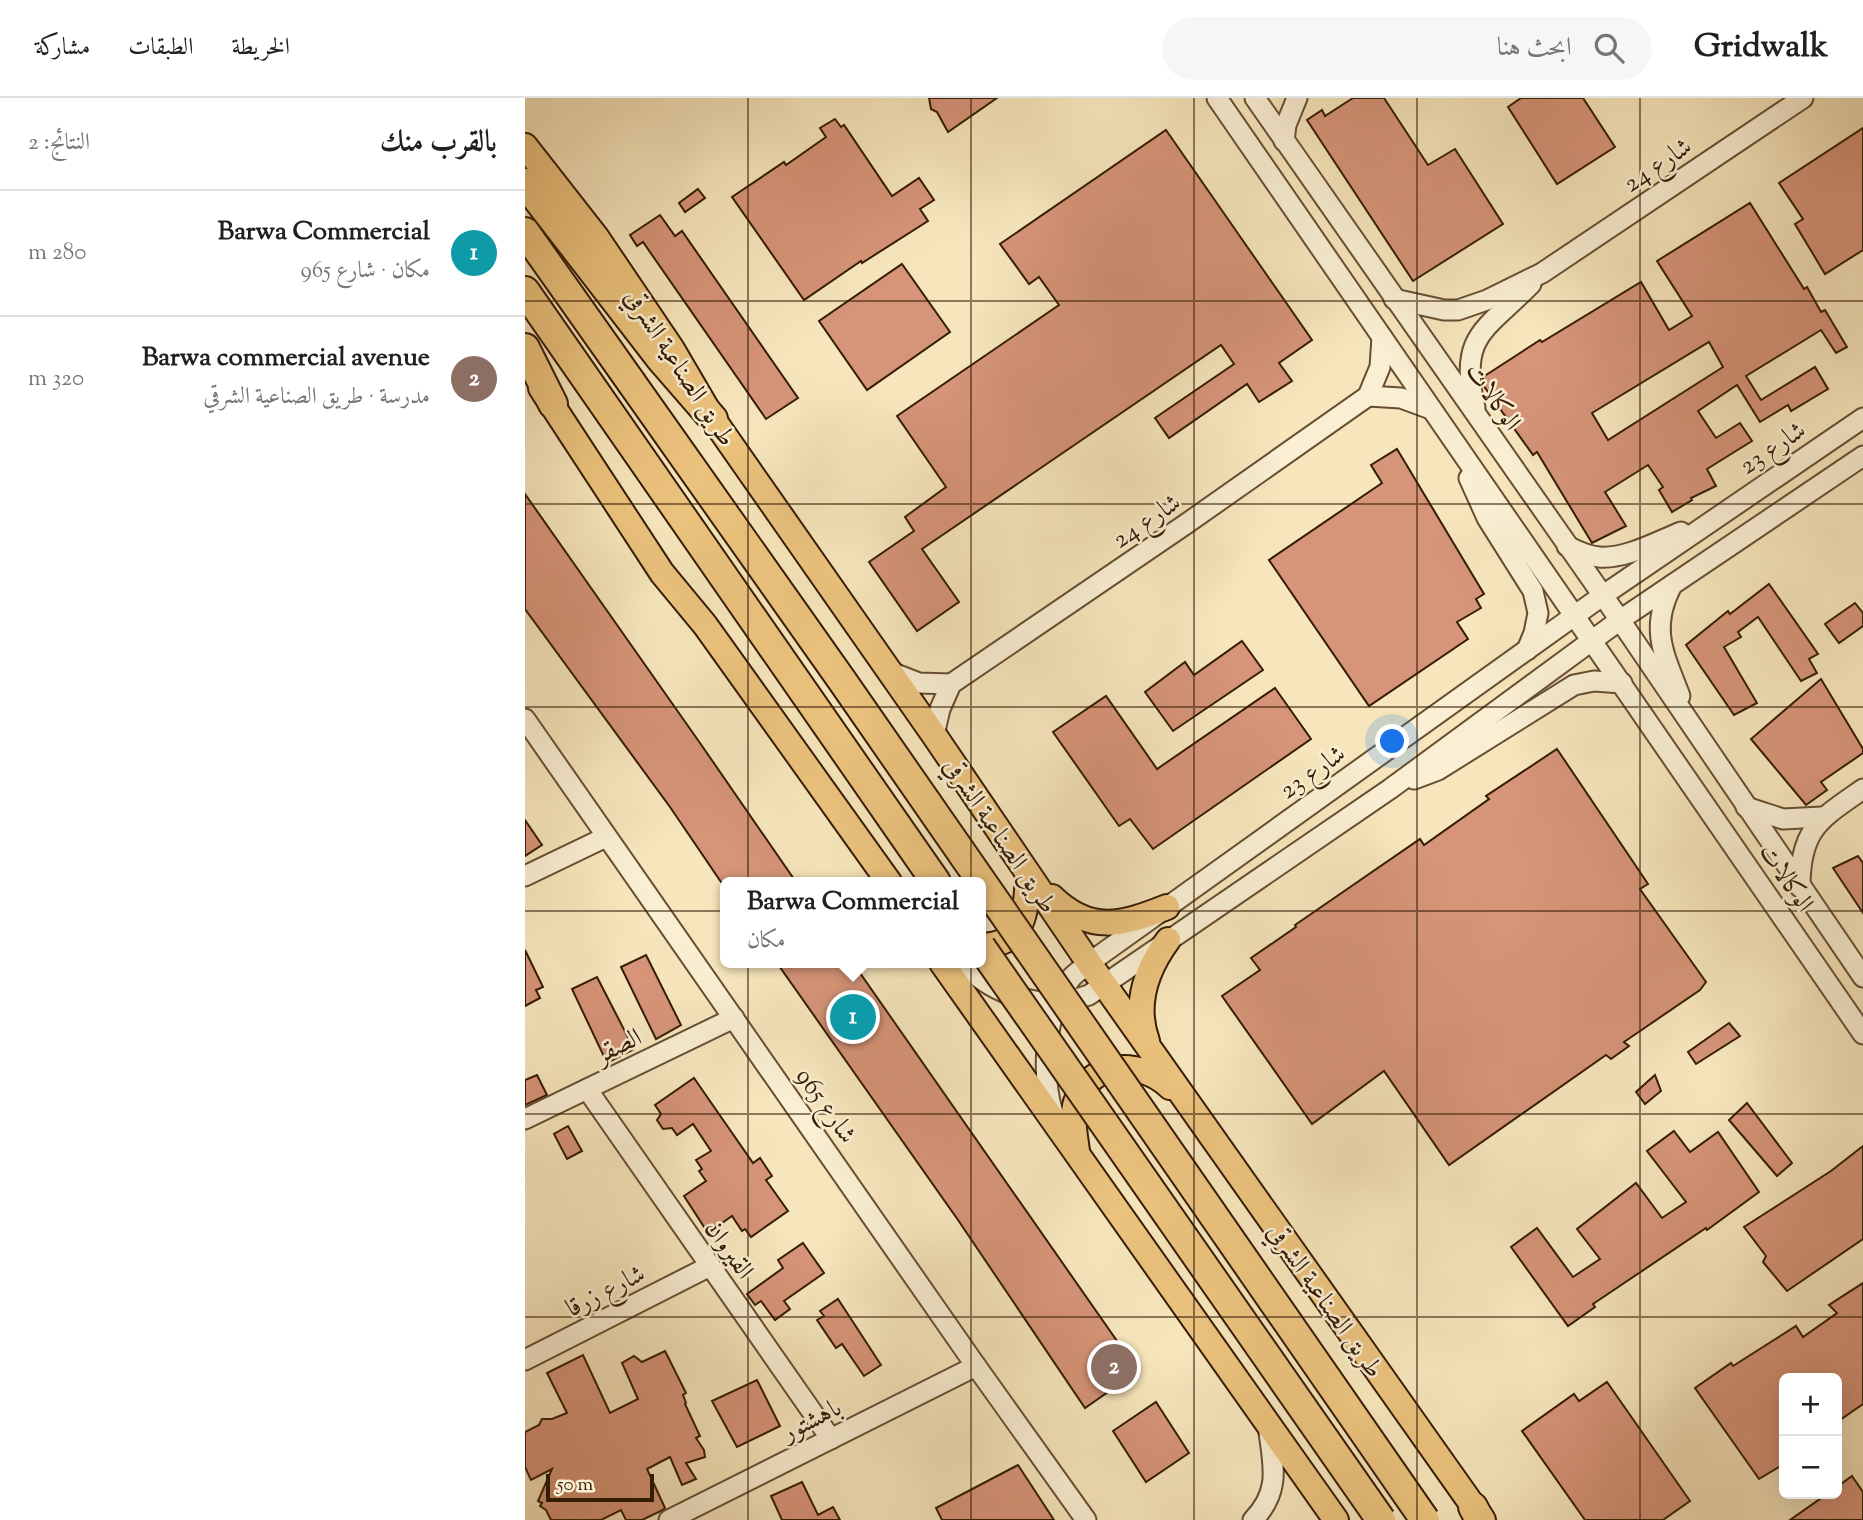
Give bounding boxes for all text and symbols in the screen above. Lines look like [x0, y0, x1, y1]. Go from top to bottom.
search box [1162, 17, 1652, 80]
text: Gridwalk [1694, 24, 1828, 72]
icon: search [1590, 29, 1628, 67]
text: ابحث هنا [1497, 30, 1572, 67]
text: مشاركة [35, 31, 90, 65]
text: الطبقات [128, 31, 194, 65]
text: الخريطة [232, 31, 290, 65]
text: بالقرب منك [380, 122, 497, 165]
text: النتائج: 2 [28, 127, 90, 160]
street label: شارع 24 [1617, 129, 1701, 203]
text: Barwa Commercial [218, 214, 430, 251]
text: 280 m [28, 237, 86, 270]
text: 1 [470, 237, 478, 270]
text: مكان · شارع 965 [301, 255, 430, 288]
street label: طريق الصناعية الشرقي [613, 282, 744, 455]
text: Barwa commercial avenue [142, 340, 430, 377]
street label: الوكالات [1455, 356, 1529, 439]
text: 320 m [28, 363, 84, 396]
text: 2 [469, 363, 479, 396]
text: مدرسة · طريق الصناعية الشرقي [203, 381, 430, 414]
street label: شارع 23 [1733, 413, 1815, 486]
street label: شارع 24 [1106, 485, 1190, 559]
your location [1375, 724, 1409, 758]
street label: شارع 23 [1273, 737, 1355, 810]
street label: طريق الصناعية الشرقي [932, 751, 1065, 923]
street label: الوكالات [1748, 836, 1822, 920]
popup [720, 877, 986, 968]
text: Barwa Commercial [747, 884, 959, 921]
text: مكان [747, 925, 785, 958]
pin: 1 [830, 991, 876, 1043]
street label: الصقر [587, 1020, 649, 1076]
street label: شارع 965 [785, 1061, 865, 1152]
street label: القيروان [694, 1213, 762, 1288]
street label: طريق الصناعية الشرقي [1256, 1216, 1391, 1387]
street label: شارع زرقا [560, 1256, 653, 1329]
pin: 2 [1091, 1341, 1137, 1393]
map controls [1779, 1373, 1842, 1499]
button: + [1779, 1373, 1842, 1436]
street label: باهشتور [773, 1390, 849, 1453]
button: − [1779, 1436, 1842, 1499]
scale bar [546, 1471, 655, 1503]
text: 50 m [557, 1472, 593, 1499]

